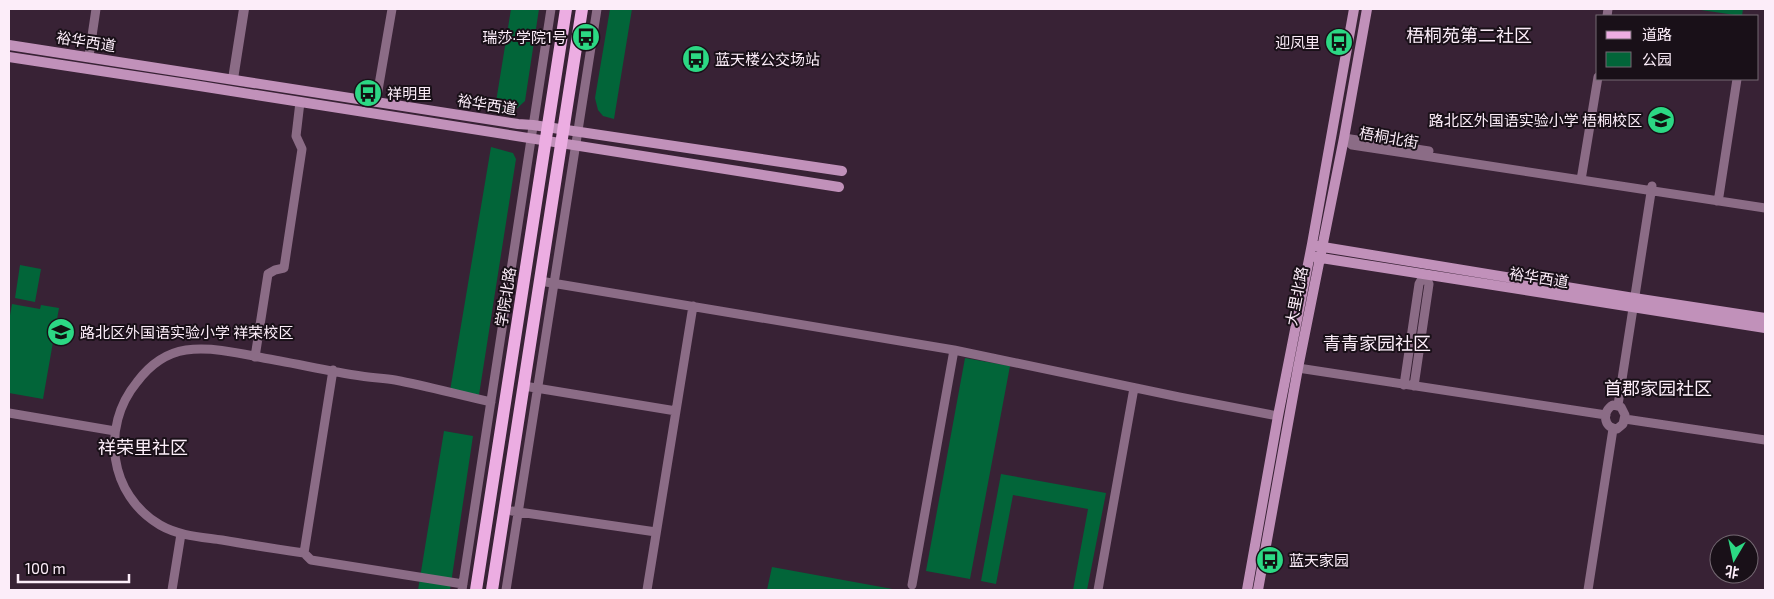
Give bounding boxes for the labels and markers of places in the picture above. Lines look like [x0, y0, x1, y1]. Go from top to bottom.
bus stop icon: 瑞莎·学院1号 [571, 22, 601, 52]
bus stop icon: 迎凤里 [1324, 27, 1354, 57]
place label: 瑞莎·学院1号 [482, 28, 567, 46]
place label: 迎凤里 [1275, 33, 1320, 51]
bus stop icon: 蓝天楼公交场站 [681, 44, 711, 74]
place label: 蓝天楼公交场站 [715, 50, 820, 68]
bus stop icon: 祥明里 [353, 78, 383, 108]
place label: 祥明里 [387, 84, 432, 102]
school or university icon: 路北区外国语实验小学 梧桐校区 [1646, 105, 1676, 135]
place label: 路北区外国语实验小学 梧桐校区 [1429, 111, 1642, 129]
school or university icon: 路北区外国语实验小学 祥荣校区 [46, 317, 76, 347]
place label: 路北区外国语实验小学 祥荣校区 [80, 323, 293, 341]
bus stop icon: 蓝天家园 [1255, 545, 1285, 575]
place label: 蓝天家园 [1289, 551, 1349, 569]

